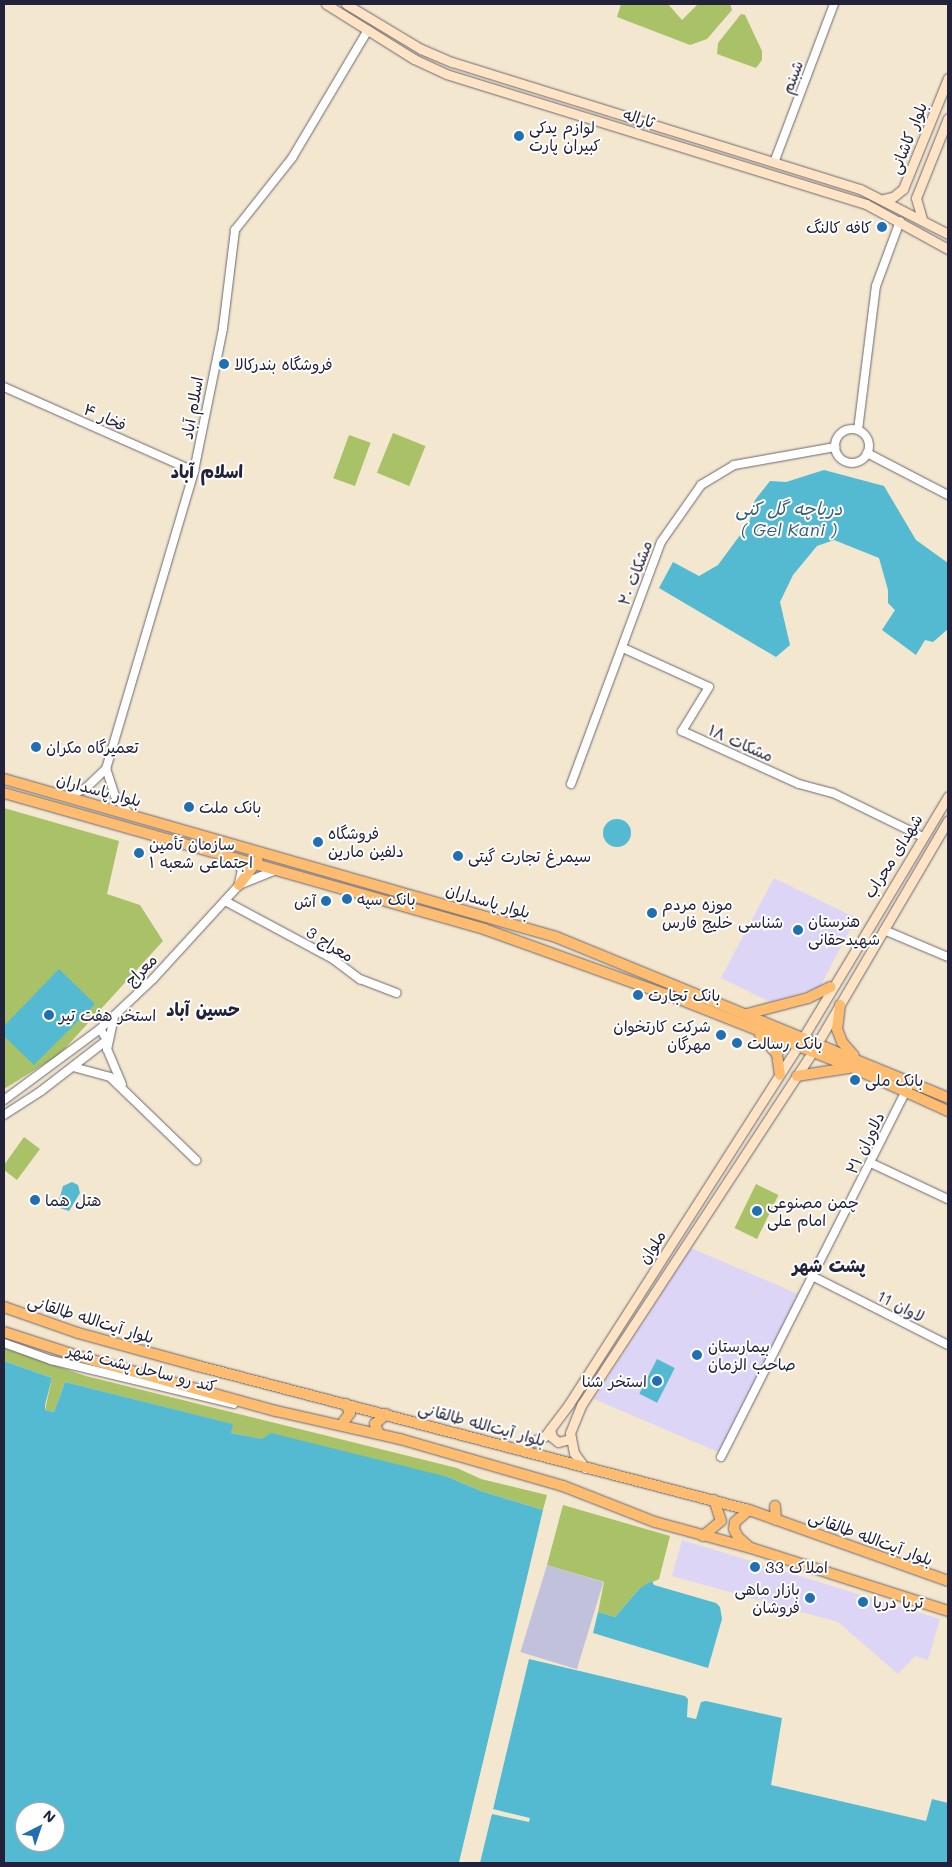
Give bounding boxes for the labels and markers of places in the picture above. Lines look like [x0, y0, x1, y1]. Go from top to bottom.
place label: لوازم یدکی کبیران پارت [529, 117, 601, 155]
marker: لوازم یدکی کبیران پارت [513, 130, 525, 142]
place label: کافه کالنگ [806, 217, 872, 237]
marker: کافه کالنگ [876, 221, 888, 233]
place label: فروشگاه بندرکالا [234, 354, 333, 374]
marker: فروشگاه بندرکالا [218, 358, 230, 370]
place label: تعمیرگاه مکران [46, 737, 139, 757]
marker: تعمیرگاه مکران [30, 741, 42, 753]
place label: بانک ملت [199, 797, 261, 817]
marker: بانک ملت [183, 801, 195, 813]
place label: فروشگاه دلفین مارین [328, 823, 404, 861]
place label: سازمان تأمین اجتماعی شعبه ۱ [149, 834, 253, 872]
marker: فروشگاه دلفین مارین [312, 836, 324, 848]
place label: سیمرغ تجارت گیتی [468, 846, 591, 866]
marker: سازمان تأمین اجتماعی شعبه ۱ [133, 847, 145, 859]
marker: سیمرغ تجارت گیتی [452, 850, 464, 862]
place label: بانک سپه [357, 889, 416, 909]
place label: آش [294, 891, 316, 911]
marker: بانک سپه [341, 893, 353, 905]
place label: موزه مردم شناسی خلیج فارس [662, 894, 783, 932]
marker: آش [320, 895, 332, 907]
marker: موزه مردم شناسی خلیج فارس [646, 907, 658, 919]
place label: هنرستان شهیدحقانی [808, 911, 880, 949]
marker: هنرستان شهیدحقانی [792, 924, 804, 936]
place label: بانک تجارت [648, 985, 720, 1005]
marker: بانک تجارت [632, 989, 644, 1001]
place label: استخر هفت تیر [59, 1005, 156, 1025]
marker: استخر هفت تیر [43, 1009, 55, 1021]
place label: شرکت کارتخوان مهرگان [613, 1016, 711, 1054]
marker: شرکت کارتخوان مهرگان [715, 1029, 727, 1041]
place label: بانک رسالت [747, 1033, 823, 1053]
marker: بانک رسالت [731, 1037, 743, 1049]
place label: بانک ملی [865, 1070, 923, 1090]
marker: بانک ملی [849, 1074, 861, 1086]
place label: هتل هما [45, 1190, 102, 1210]
place label: چمن مصنوعی امام علی [767, 1192, 859, 1230]
marker: هتل هما [29, 1194, 41, 1206]
marker: چمن مصنوعی امام علی [751, 1205, 763, 1217]
place label: بیمارستان صاحب الزمان [708, 1336, 796, 1374]
marker: بیمارستان صاحب الزمان [690, 1348, 704, 1362]
place label: استخر شنا [582, 1371, 647, 1391]
marker: استخر شنا [651, 1375, 663, 1387]
place label: املاک 33 [765, 1557, 828, 1577]
marker: املاک 33 [749, 1561, 761, 1573]
place label: بازار ماهی فروشان [735, 1579, 800, 1617]
marker: بازار ماهی فروشان [804, 1592, 816, 1604]
place label: تریا دریا [873, 1592, 923, 1612]
marker: تریا دریا [857, 1596, 869, 1608]

